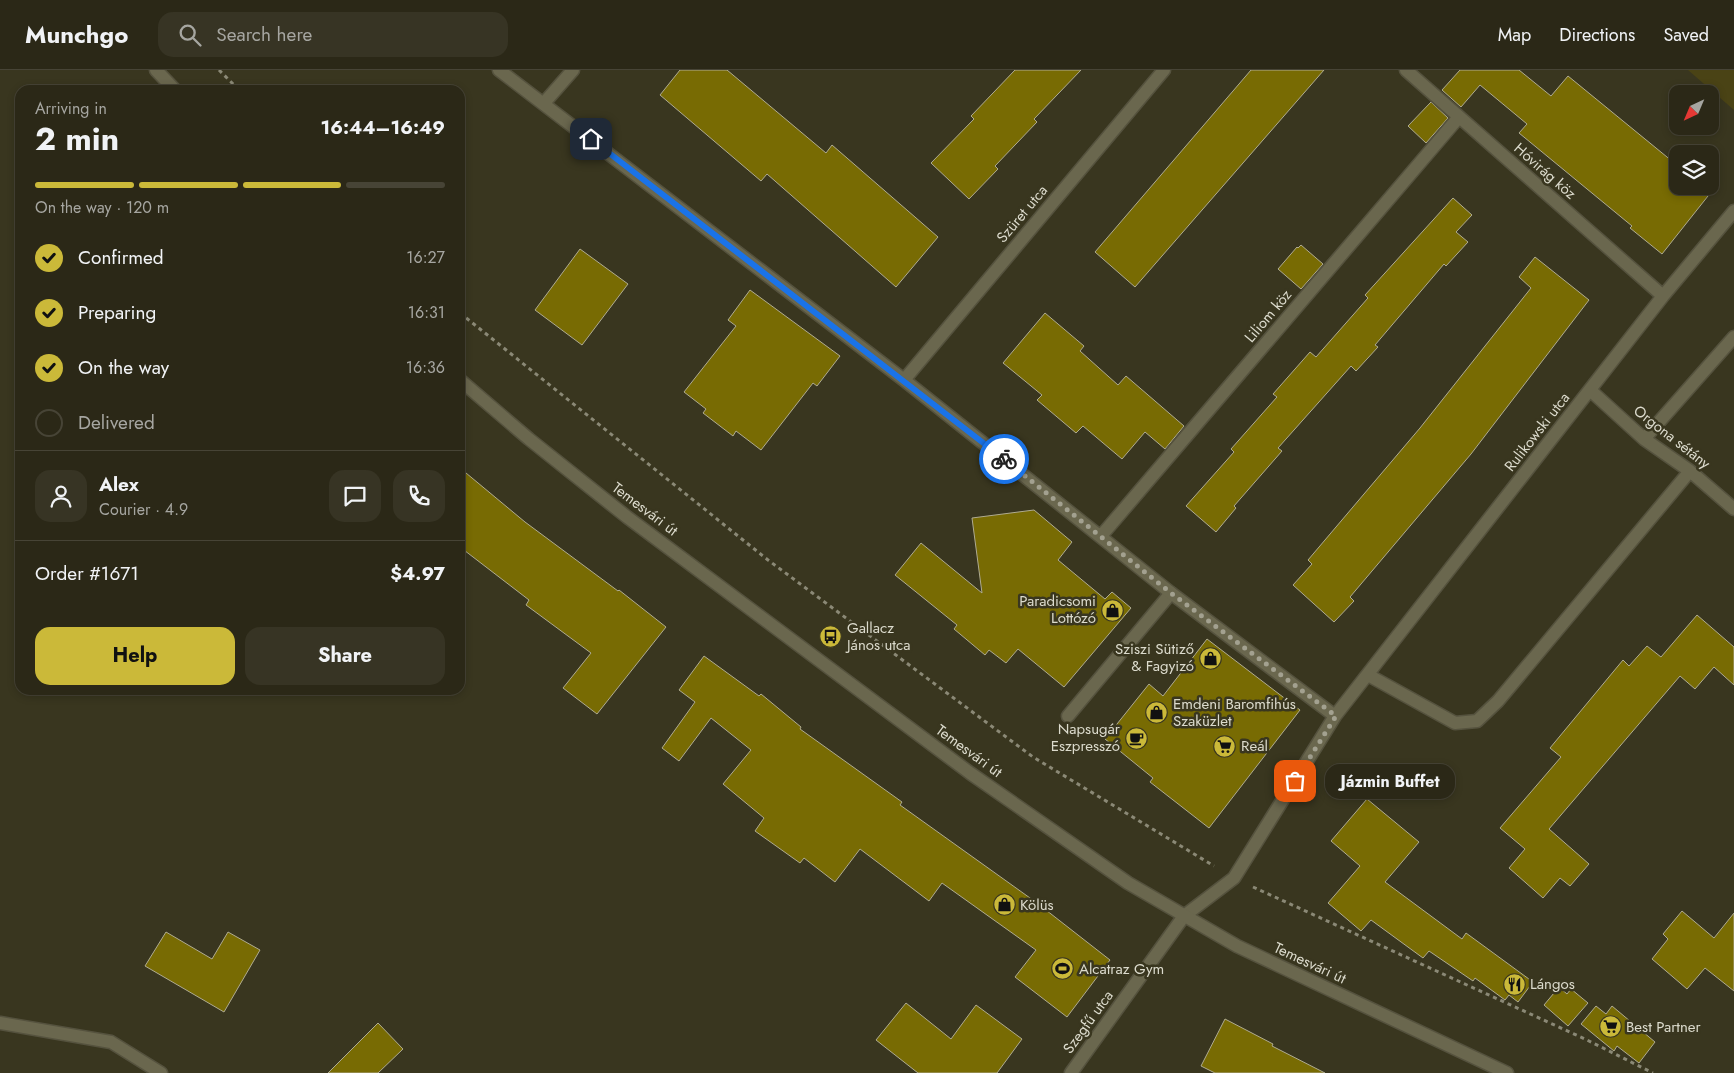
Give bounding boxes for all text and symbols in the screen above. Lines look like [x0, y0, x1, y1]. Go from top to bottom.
search box [158, 12, 508, 57]
text: Munchgo [25, 17, 128, 52]
icon: search [176, 21, 204, 49]
text: Search here [216, 21, 312, 48]
text: Map [1498, 22, 1531, 48]
text: Directions [1559, 22, 1635, 48]
text: Saved [1663, 22, 1709, 48]
north arrow [1669, 85, 1719, 135]
map controls [1669, 85, 1719, 195]
text: Arriving in [35, 97, 107, 120]
text: 16:44–16:49 [321, 114, 445, 141]
text: 2 min [35, 116, 119, 162]
pin [570, 118, 612, 160]
icon: home [577, 125, 605, 153]
street label: Hóvirág köz [1509, 138, 1581, 204]
button: layers [1669, 145, 1719, 195]
street label: Szüret utca [991, 180, 1053, 248]
text: On the way · 120 m [35, 196, 169, 219]
icon: check [35, 244, 63, 272]
text: Confirmed [78, 244, 164, 271]
text: 16:27 [406, 246, 445, 269]
street label: Liliom köz [1239, 284, 1297, 347]
icon: check [35, 299, 63, 327]
text: Preparing [78, 299, 156, 326]
text: 16:31 [408, 301, 445, 324]
icon: check [35, 354, 63, 382]
text: On the way [78, 354, 169, 381]
text: 16:36 [406, 356, 445, 379]
street label: Rulikowski utca [1499, 388, 1575, 476]
street label: Orgona sétány [1629, 400, 1715, 474]
text: Delivered [78, 409, 155, 436]
courier [979, 434, 1029, 484]
icon: bike [990, 445, 1018, 473]
button: person [35, 470, 87, 522]
button: chat [329, 470, 381, 522]
button: phone [393, 470, 445, 522]
text: Alex [99, 471, 139, 498]
street label: Temesvári út [607, 477, 683, 541]
text: Courier · 4.9 [99, 498, 188, 521]
text: Order #1671 [35, 560, 139, 587]
text: $4.97 [390, 560, 445, 587]
place label: Paradicsomi Lottózó [1019, 590, 1096, 629]
shop icon: Paradicsomi Lottózó [1100, 598, 1124, 622]
place label: Gallacz János utca [845, 617, 910, 656]
bus stop icon: Gallacz János utca [819, 625, 843, 649]
button: Help [35, 627, 235, 685]
button: Share [245, 627, 445, 685]
place label: Sziszi Sütiző & Fagyizó [1115, 638, 1194, 677]
shop icon: Sziszi Sütiző & Fagyizó [1198, 646, 1222, 670]
place label: Emdeni Baromfihús Szaküzlet [1173, 693, 1296, 732]
shop icon: Emdeni Baromfihús Szaküzlet [1145, 701, 1169, 725]
place label: Napsugár Eszpresszó [1051, 718, 1121, 757]
street label: Temesvári út [931, 719, 1007, 783]
cafe icon: Napsugár Eszpresszó [1124, 726, 1148, 750]
supermarket icon: Reál [1213, 734, 1237, 758]
place label: Reál [1241, 735, 1268, 757]
pin [1274, 760, 1316, 802]
callout: Jázmin Buffet [1325, 764, 1455, 798]
icon: bag [1281, 767, 1309, 795]
text: Jázmin Buffet [1341, 770, 1439, 793]
shop icon: Kölüs [992, 893, 1016, 917]
place label: Kölüs [1020, 894, 1054, 916]
street label: Temesvári út [1270, 937, 1350, 990]
sports icon: Alcatraz Gym [1051, 957, 1075, 981]
place label: Alcatraz Gym [1079, 958, 1164, 980]
restaurant icon: Lángos [1502, 972, 1526, 996]
place label: Lángos [1530, 973, 1575, 995]
street label: Szegfű utca [1057, 986, 1119, 1058]
supermarket icon: Best Partner [1598, 1015, 1622, 1039]
place label: Best Partner [1626, 1016, 1702, 1038]

